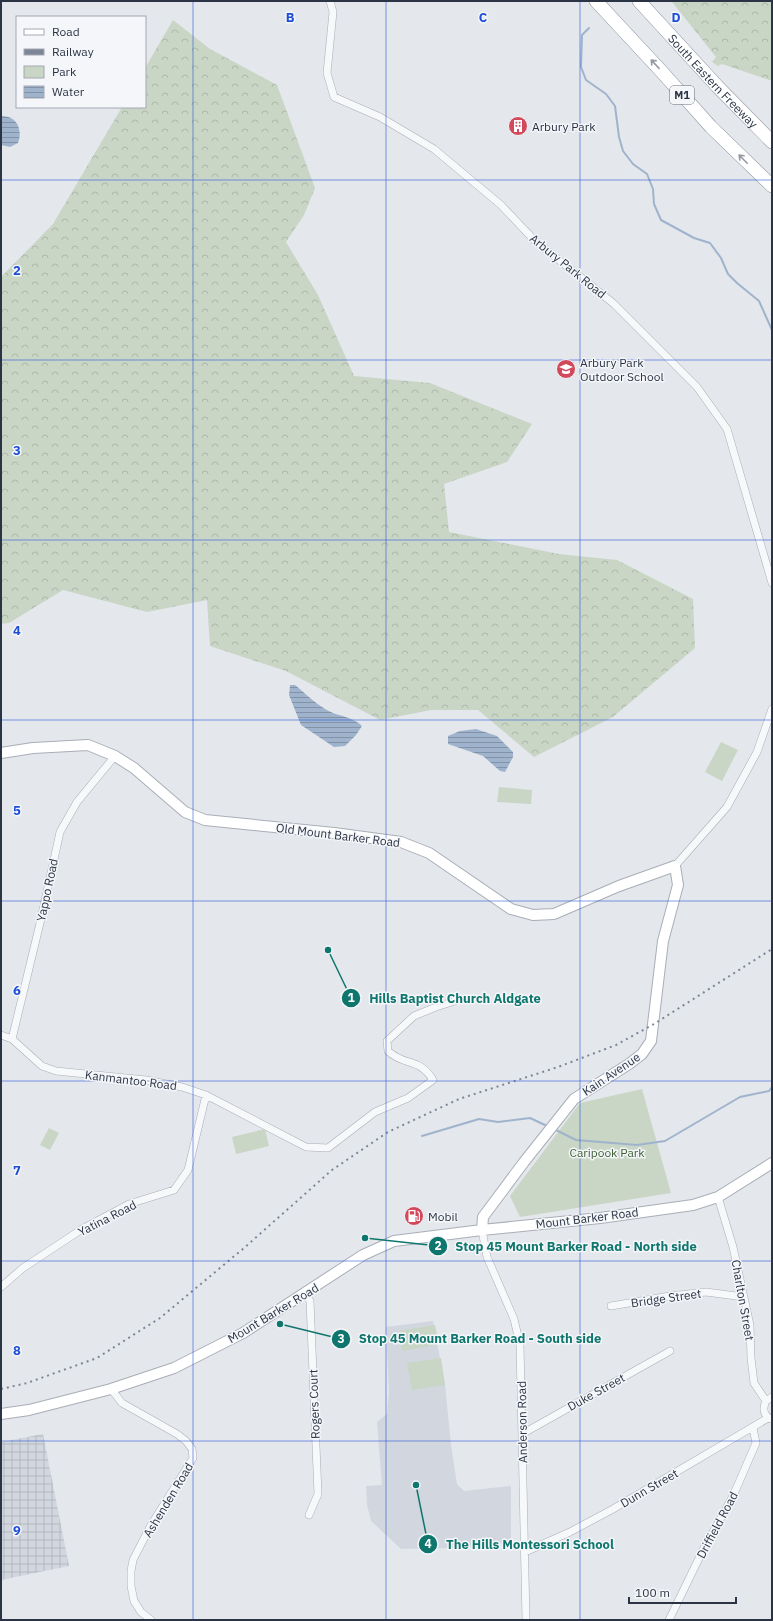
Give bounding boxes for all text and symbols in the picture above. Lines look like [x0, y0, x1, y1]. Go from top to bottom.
text: B [286, 9, 295, 26]
text: C [479, 9, 488, 26]
text: D [671, 9, 681, 26]
legend [16, 16, 146, 108]
text: Road [52, 24, 80, 39]
street label: South Eastern Freeway [665, 31, 761, 131]
text: Railway [52, 44, 94, 59]
one-way arrow [650, 59, 660, 69]
text: Park [52, 64, 77, 79]
text: Water [52, 84, 85, 99]
road number: M1 [670, 86, 694, 104]
building icon: Arbury Park [507, 115, 529, 137]
place label: Arbury Park [532, 119, 596, 134]
one-way arrow [738, 155, 748, 164]
street label: Arbury Park Road [527, 231, 609, 301]
text: 2 [13, 262, 21, 279]
place label: Arbury Park Outdoor School [580, 355, 664, 384]
school or university icon: Arbury Park Outdoor School [555, 358, 577, 380]
text: 3 [13, 442, 21, 459]
text: 4 [13, 622, 21, 639]
text: 5 [13, 802, 21, 819]
street label: Old Mount Barker Road [275, 820, 401, 850]
street label: Yappo Road [33, 857, 61, 923]
text: 6 [13, 982, 21, 999]
callout: Hills Baptist Church Aldgate [341, 986, 549, 1011]
text: 1 [347, 990, 355, 1005]
text: Hills Baptist Church Aldgate [369, 990, 541, 1007]
street label: Kain Avenue [579, 1049, 643, 1099]
street label: Kanmantoo Road [84, 1067, 178, 1093]
park label: Caripook Park [569, 1145, 645, 1160]
text: 7 [13, 1162, 21, 1179]
street label: Yatina Road [75, 1197, 139, 1239]
street label: Mount Barker Road [535, 1204, 639, 1232]
fuel station icon: Mobil [403, 1205, 425, 1227]
place label: Mobil [428, 1209, 458, 1224]
callout: Stop 45 Mount Barker Road - North side [428, 1234, 705, 1259]
text: 2 [434, 1238, 442, 1253]
text: Stop 45 Mount Barker Road - North side [455, 1238, 697, 1255]
street label: Charlton Street [729, 1258, 757, 1342]
street label: Mount Barker Road [225, 1280, 321, 1346]
street label: Bridge Street [630, 1286, 702, 1310]
callout: Stop 45 Mount Barker Road - South side [331, 1326, 609, 1351]
text: Stop 45 Mount Barker Road - South side [359, 1330, 601, 1347]
text: 3 [337, 1331, 345, 1346]
text: 8 [13, 1342, 21, 1359]
street label: Rogers Court [305, 1369, 323, 1439]
street label: Duke Street [565, 1370, 627, 1414]
street label: Anderson Road [514, 1381, 530, 1463]
street label: Ashenden Road [140, 1460, 196, 1540]
street label: Dunn Street [617, 1465, 681, 1511]
street label: Driffield Road [693, 1489, 741, 1561]
text: 9 [13, 1522, 21, 1539]
callout: The Hills Montessori School [418, 1532, 622, 1557]
text: 4 [424, 1536, 432, 1551]
text: The Hills Montessori School [446, 1536, 614, 1553]
scale bar [629, 1579, 736, 1605]
text: 100 m [635, 1585, 670, 1600]

